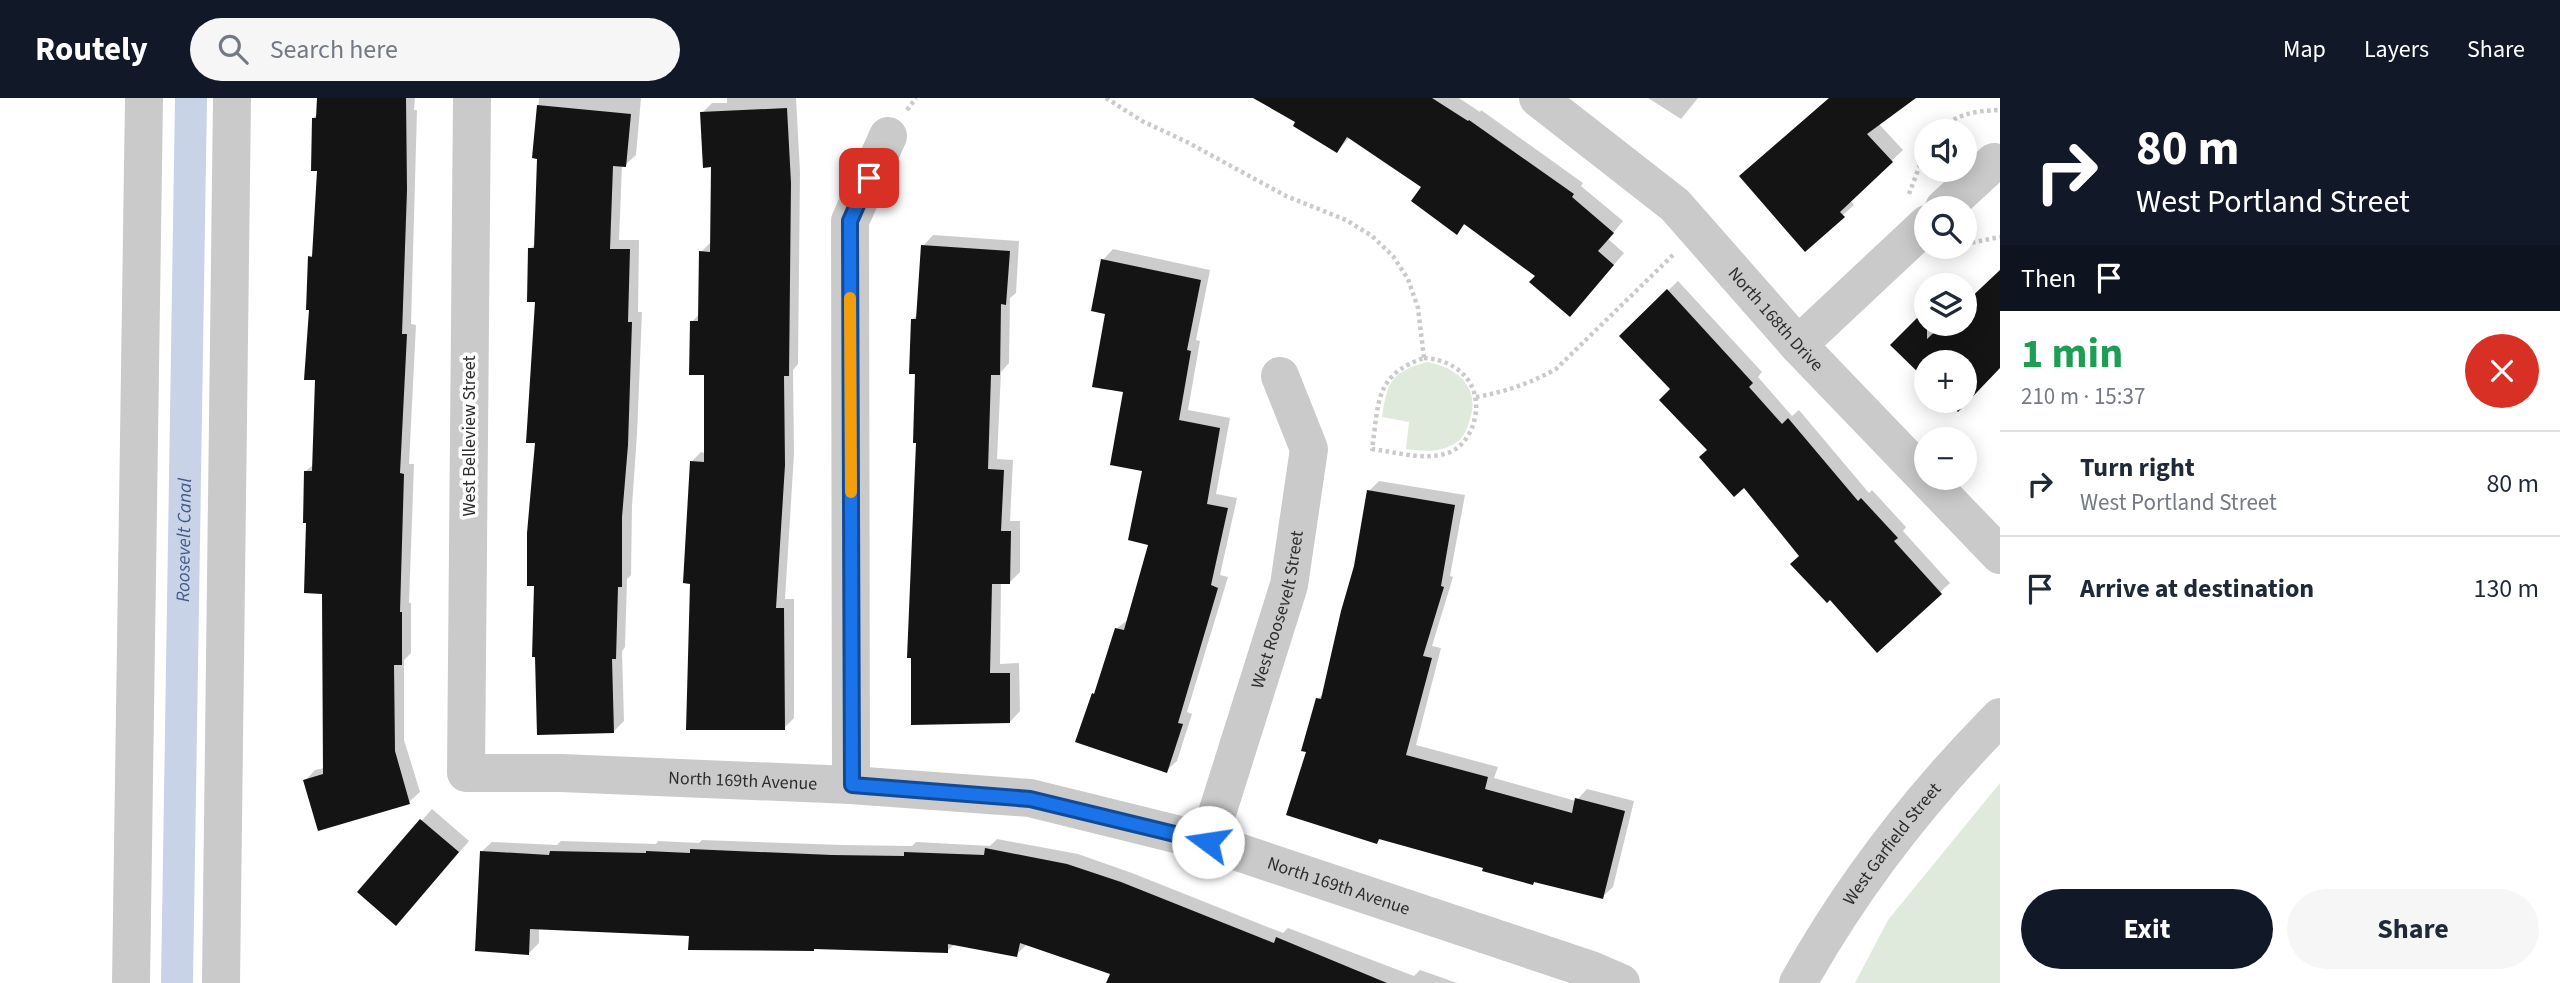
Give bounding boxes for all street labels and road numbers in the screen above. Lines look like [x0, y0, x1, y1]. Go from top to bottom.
street label: North 168th Drive [1722, 261, 1829, 377]
street label: West Belleview Street [457, 355, 482, 517]
street label: West Roosevelt Street [1245, 529, 1309, 692]
street label: North 169th Avenue [668, 765, 818, 796]
street label: West Garfield Street [1837, 777, 1947, 910]
street label: North 169th Avenue [1264, 850, 1413, 921]

